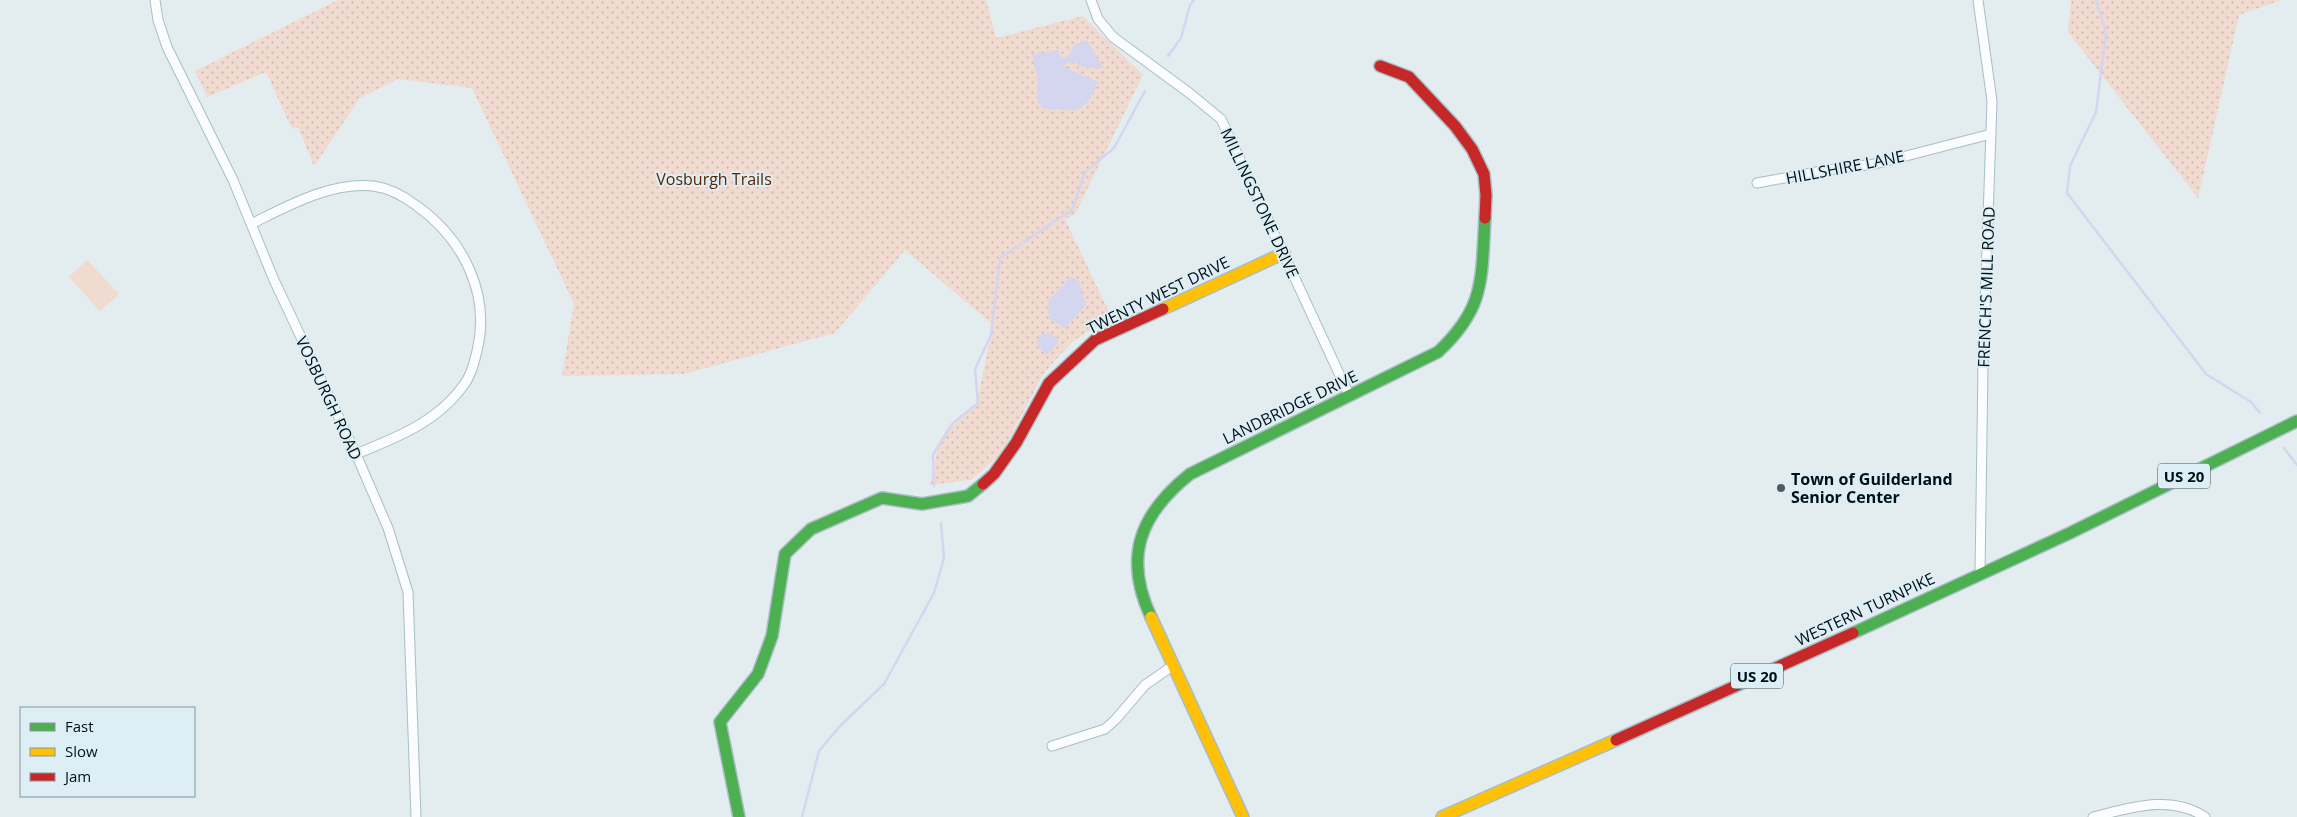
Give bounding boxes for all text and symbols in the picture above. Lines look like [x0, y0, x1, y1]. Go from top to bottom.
street label: MILLINGSTONE DRIVE [1216, 124, 1304, 282]
street label: HILLSHIRE LANE [1784, 145, 1906, 189]
park label: Vosburgh Trails [656, 168, 772, 190]
street label: FRENCH'S MILL ROAD [1972, 206, 2000, 368]
street label: TWENTY WEST DRIVE [1083, 251, 1233, 339]
street label: VOSBURGH ROAD [291, 333, 367, 463]
street label: LANDBRIDGE DRIVE [1219, 365, 1361, 449]
road number: US 20 [2158, 464, 2210, 488]
place label: Town of Guilderland Senior Center [1791, 468, 1953, 508]
marker: Town of Guilderland Senior Center [1775, 482, 1787, 494]
street label: WESTERN TURNPIKE [1792, 567, 1938, 651]
road number: US 20 [1731, 664, 1783, 688]
legend [20, 707, 195, 797]
text: Fast [65, 716, 94, 736]
text: Slow [65, 741, 98, 761]
text: Jam [63, 766, 91, 786]

